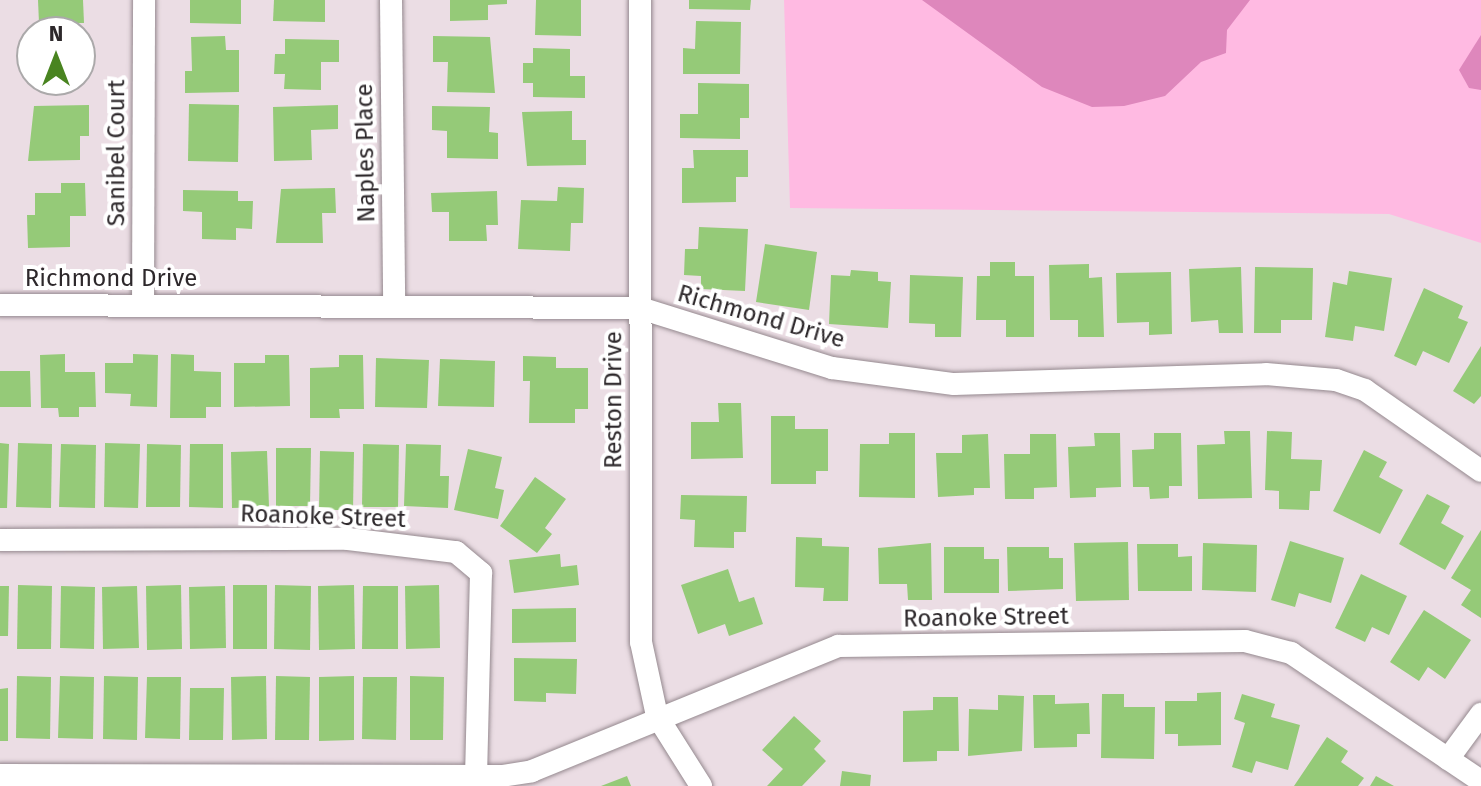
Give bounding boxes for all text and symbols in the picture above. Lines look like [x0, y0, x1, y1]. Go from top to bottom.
north arrow [16, 16, 96, 96]
text: N [49, 20, 63, 47]
street label: Sanibel Court [103, 80, 131, 226]
street label: Naples Place [350, 83, 382, 223]
street label: Richmond Drive [25, 265, 197, 293]
street label: Richmond Drive [674, 279, 848, 355]
street label: Reston Drive [600, 331, 628, 469]
street label: Roanoke Street [240, 500, 406, 534]
street label: Roanoke Street [903, 602, 1069, 634]

